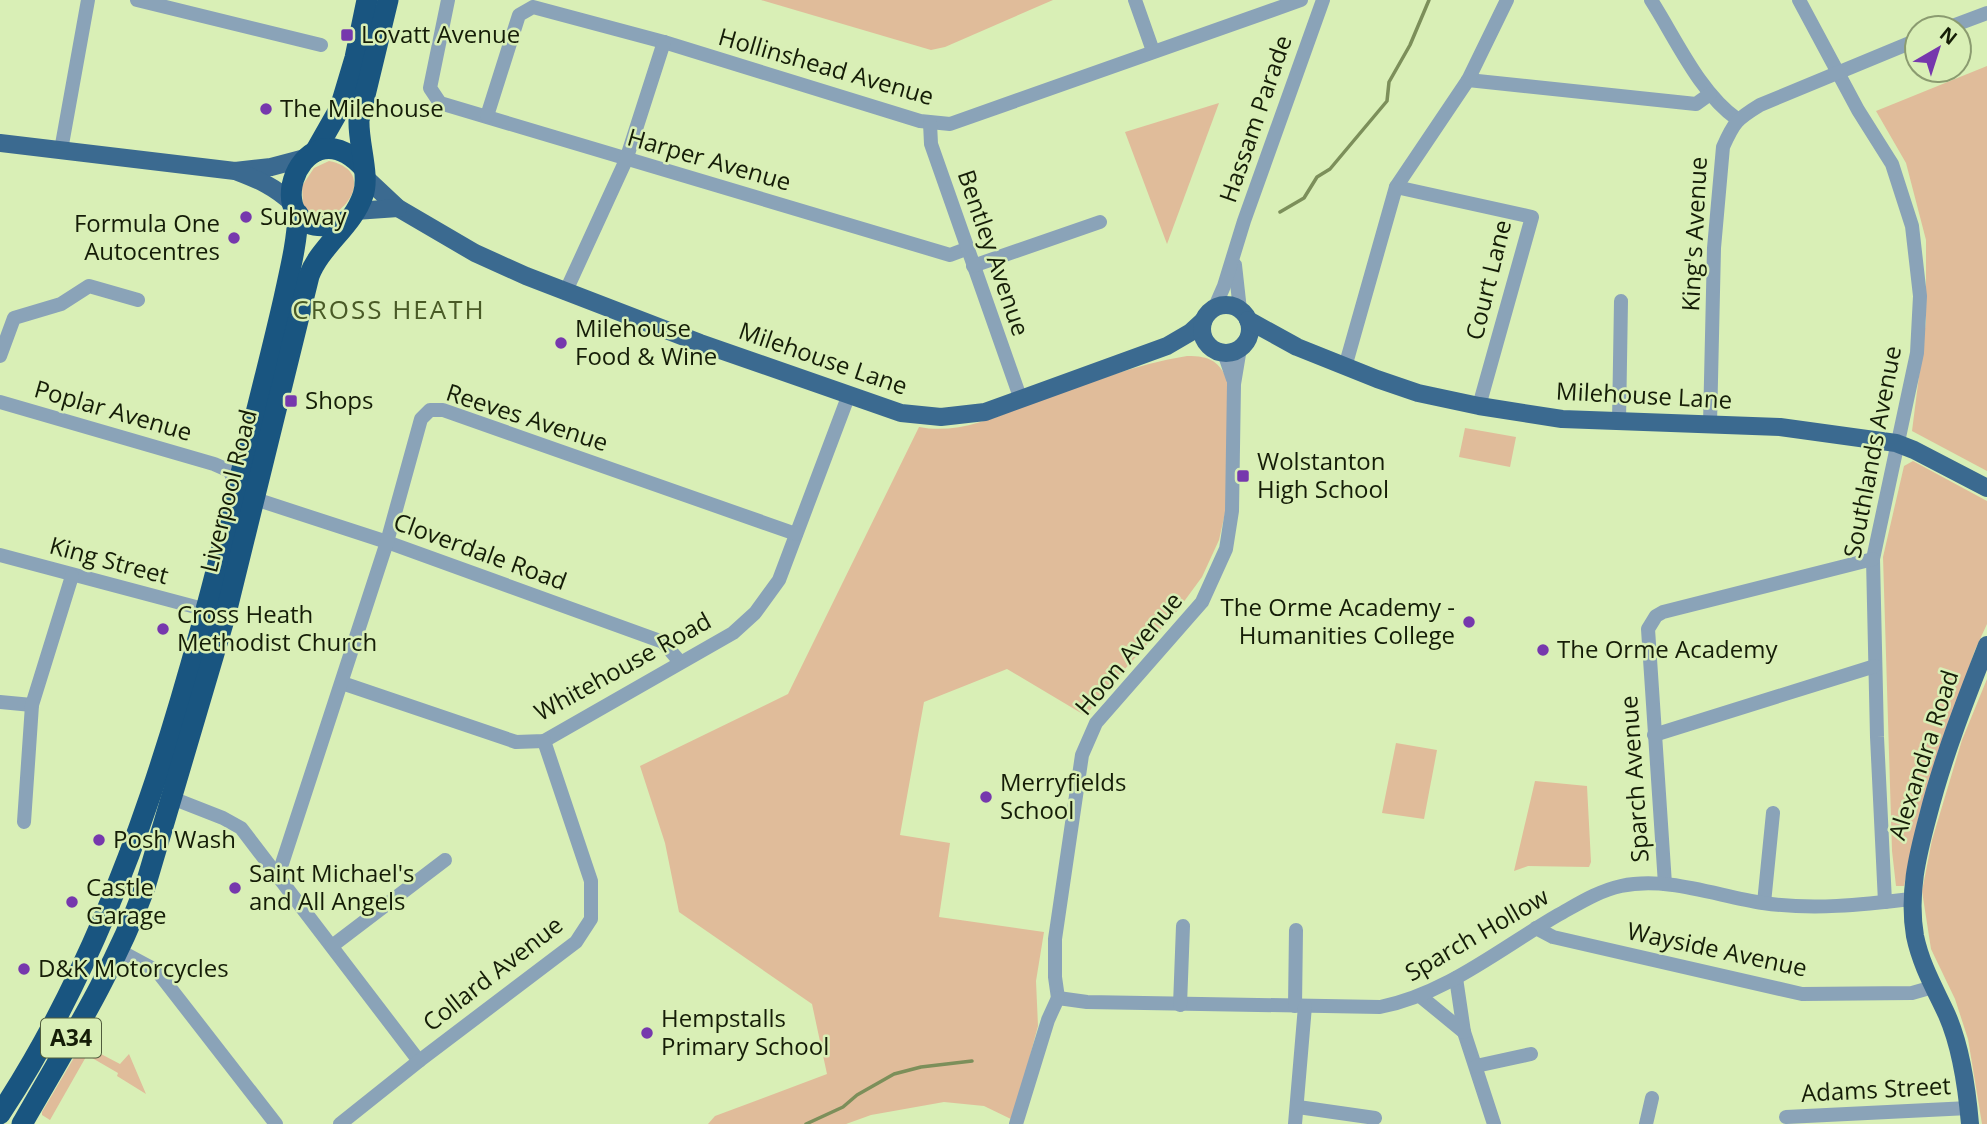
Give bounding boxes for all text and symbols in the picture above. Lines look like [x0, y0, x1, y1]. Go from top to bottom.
north arrow [1903, 14, 1973, 84]
place label: Lovatt Avenue [361, 17, 520, 50]
street label: Hollinshead Avenue [715, 19, 938, 112]
text: N [1935, 21, 1963, 51]
marker: Lovatt Avenue [339, 27, 355, 43]
street label: Hassam Parade [1211, 31, 1299, 207]
place label: The Milehouse [280, 91, 444, 124]
marker: The Milehouse [258, 101, 274, 117]
street label: Harper Avenue [624, 119, 795, 198]
street label: King's Avenue [1673, 156, 1714, 312]
street label: Bentley Avenue [951, 165, 1038, 340]
place label: Subway [260, 199, 347, 232]
place label: Formula One Autocentres [74, 206, 220, 267]
marker: Subway [238, 209, 254, 225]
street label: Court Lane [1457, 216, 1518, 343]
marker: Formula One Autocentres [226, 230, 242, 246]
district label: CROSS HEATH [292, 291, 486, 327]
place label: Milehouse Food & Wine [575, 311, 717, 372]
street label: Milehouse Lane [735, 313, 912, 402]
marker: Milehouse Food & Wine [553, 335, 569, 351]
street label: Southlands Avenue [1835, 343, 1908, 561]
street label: Poplar Avenue [31, 371, 196, 448]
street label: Milehouse Lane [1555, 373, 1733, 416]
street label: Reeves Avenue [442, 375, 613, 458]
place label: Shops [305, 383, 373, 416]
marker: Shops [283, 393, 299, 409]
street label: Liverpool Road [191, 406, 264, 576]
place label: Wolstanton High School [1257, 444, 1389, 505]
marker: Wolstanton High School [1235, 468, 1251, 484]
street label: Cloverdale Road [389, 504, 572, 597]
street label: King Street [46, 528, 172, 591]
street label: Hoon Avenue [1067, 585, 1189, 722]
place label: The Orme Academy - Humanities College [1221, 590, 1455, 651]
place label: Cross Heath Methodist Church [177, 597, 377, 658]
street label: Whitehouse Road [528, 603, 717, 728]
marker: The Orme Academy - Humanities College [1461, 614, 1477, 630]
marker: Cross Heath Methodist Church [155, 621, 171, 637]
place label: The Orme Academy [1557, 632, 1778, 665]
marker: The Orme Academy [1535, 642, 1551, 658]
street label: Alexandra Road [1880, 665, 1966, 844]
street label: Sparch Avenue [1611, 695, 1656, 864]
place label: Merryfields School [1000, 765, 1127, 826]
marker: Merryfields School [978, 789, 994, 805]
place label: Posh Wash [113, 822, 236, 855]
marker: Posh Wash [91, 832, 107, 848]
place label: Saint Michael's and All Angels [249, 856, 415, 917]
place label: Castle Garage [86, 870, 166, 931]
street label: Sparch Hollow [1398, 879, 1554, 988]
marker: Saint Michael's and All Angels [227, 880, 243, 896]
marker: Castle Garage [64, 894, 80, 910]
street label: Collard Avenue [415, 908, 569, 1038]
street label: Wayside Avenue [1624, 913, 1810, 984]
place label: D&K Motorcycles [38, 951, 229, 984]
marker: D&K Motorcycles [16, 961, 32, 977]
place label: Hempstalls Primary School [661, 1001, 829, 1062]
road number: A34 [41, 1018, 101, 1058]
marker: Hempstalls Primary School [639, 1025, 655, 1041]
street label: Adams Street [1800, 1068, 1952, 1109]

